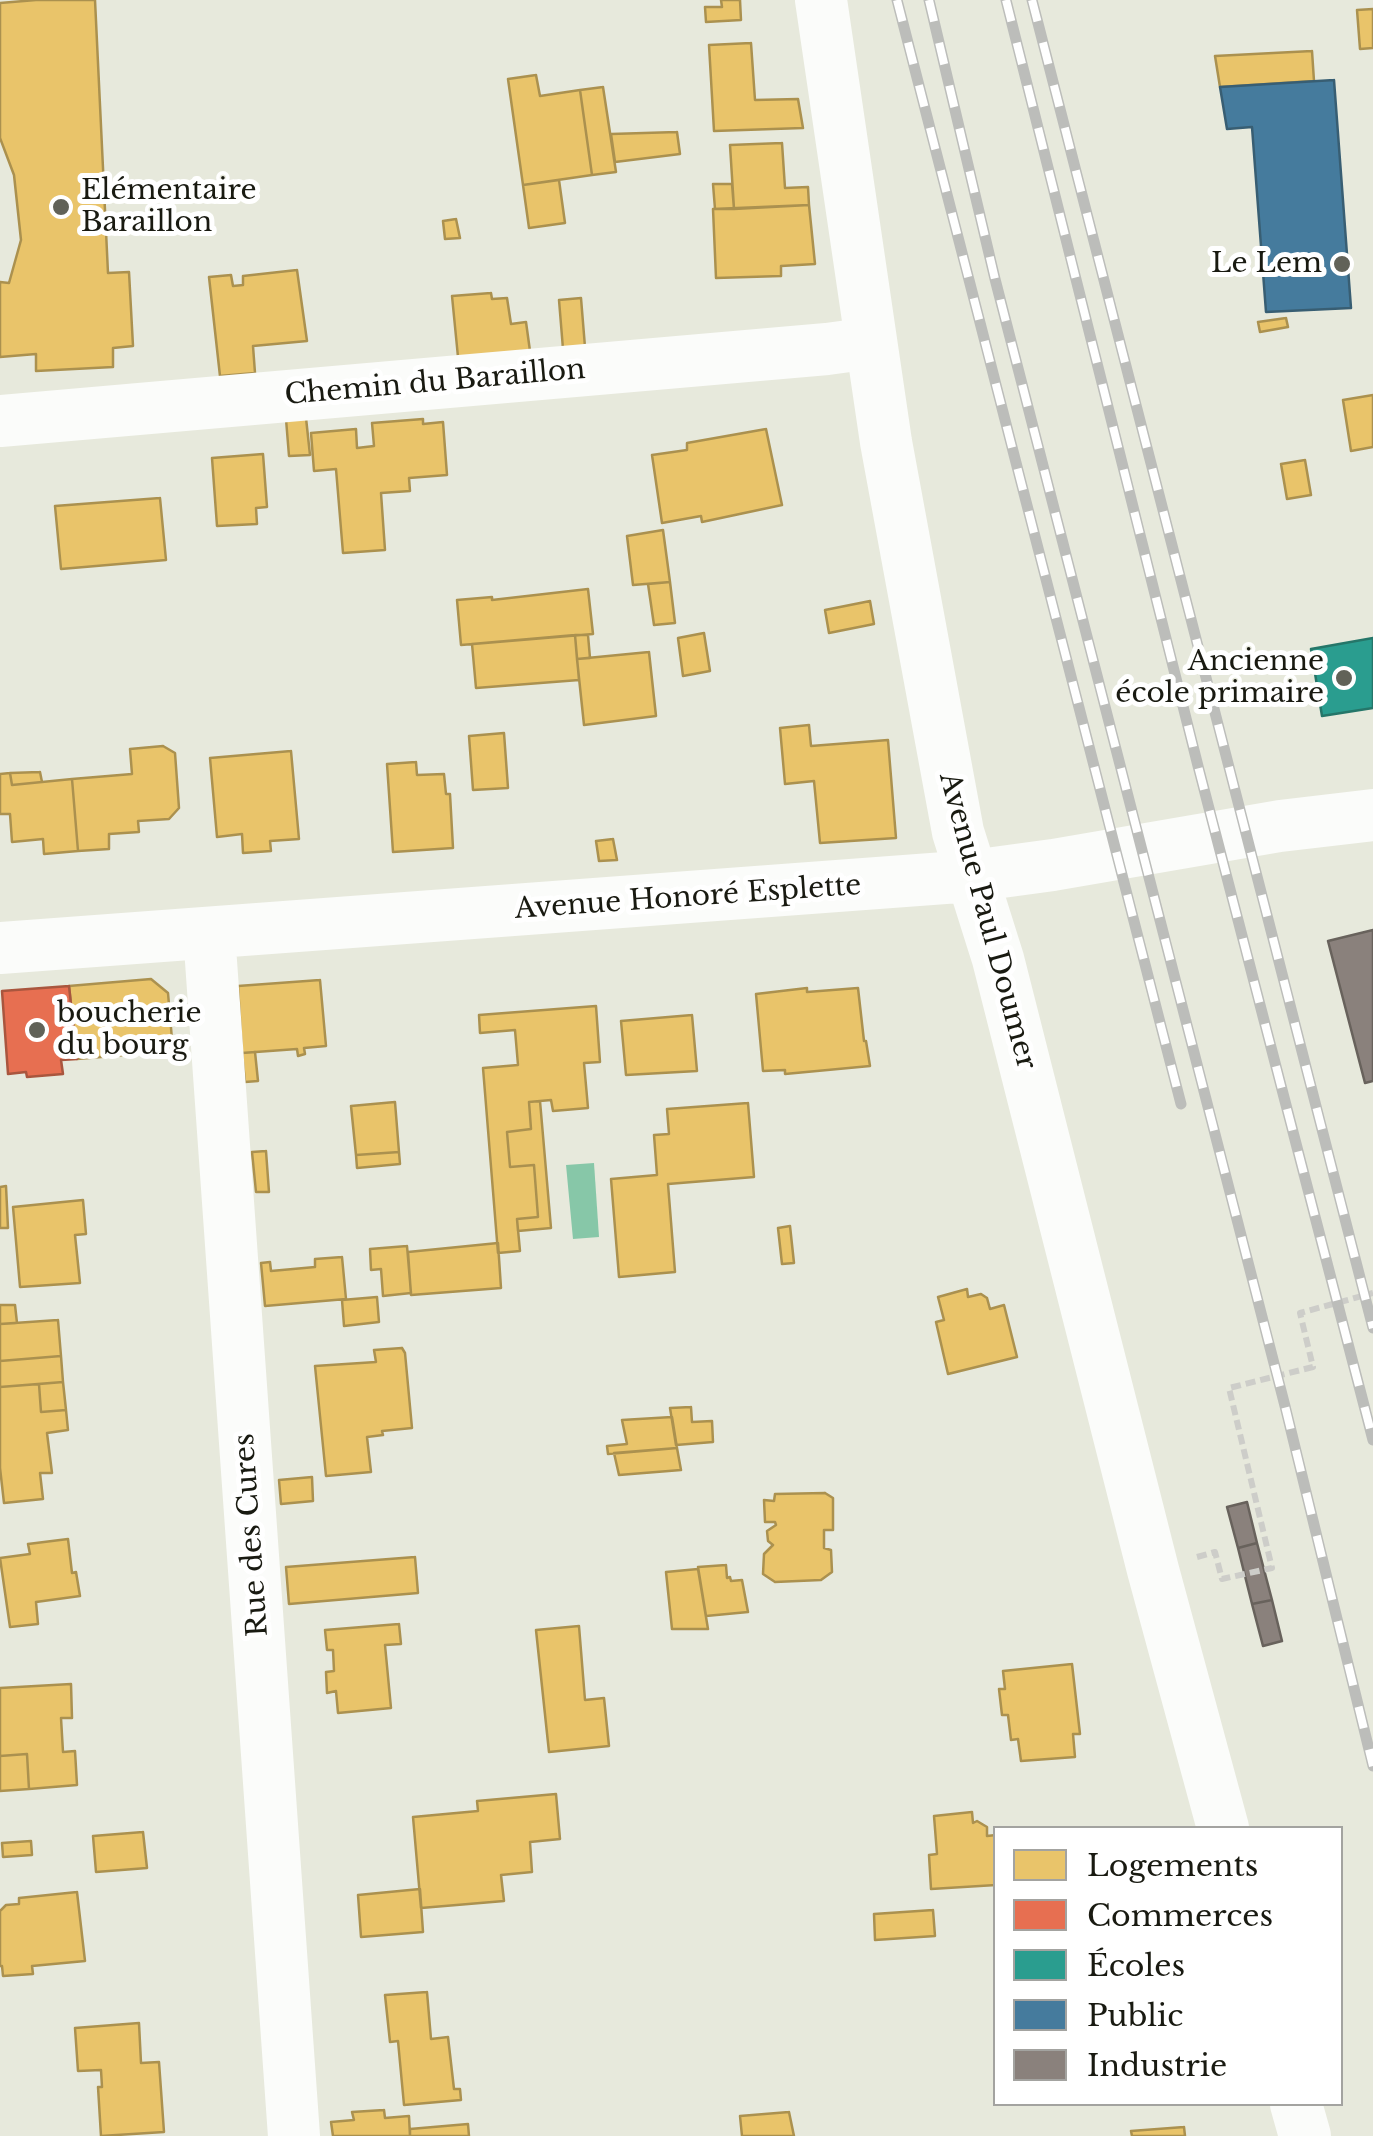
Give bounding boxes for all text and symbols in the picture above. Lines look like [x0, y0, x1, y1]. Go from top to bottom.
place label: Elémentaire Baraillon [81, 174, 257, 240]
marker: Elémentaire Baraillon [50, 196, 72, 218]
place label: Le Lem [1211, 247, 1322, 281]
marker: Le Lem [1331, 253, 1353, 275]
street label: Chemin du Baraillon [283, 353, 587, 413]
place label: Ancienne école primaire [1115, 645, 1324, 711]
marker: Ancienne école primaire [1333, 667, 1355, 689]
street label: Avenue Paul Doumer [931, 769, 1043, 1073]
street label: Avenue Honoré Esplette [514, 869, 862, 927]
place label: boucherie du bourg [57, 997, 202, 1063]
marker: boucherie du bourg [26, 1019, 48, 1041]
street label: Rue des Cures [228, 1432, 276, 1638]
legend [993, 1826, 1343, 2106]
text: Logements [1087, 1847, 1258, 1884]
text: Commerces [1087, 1897, 1273, 1934]
text: Écoles [1087, 1947, 1185, 1984]
text: Public [1087, 1997, 1183, 2034]
text: Industrie [1087, 2047, 1227, 2084]

